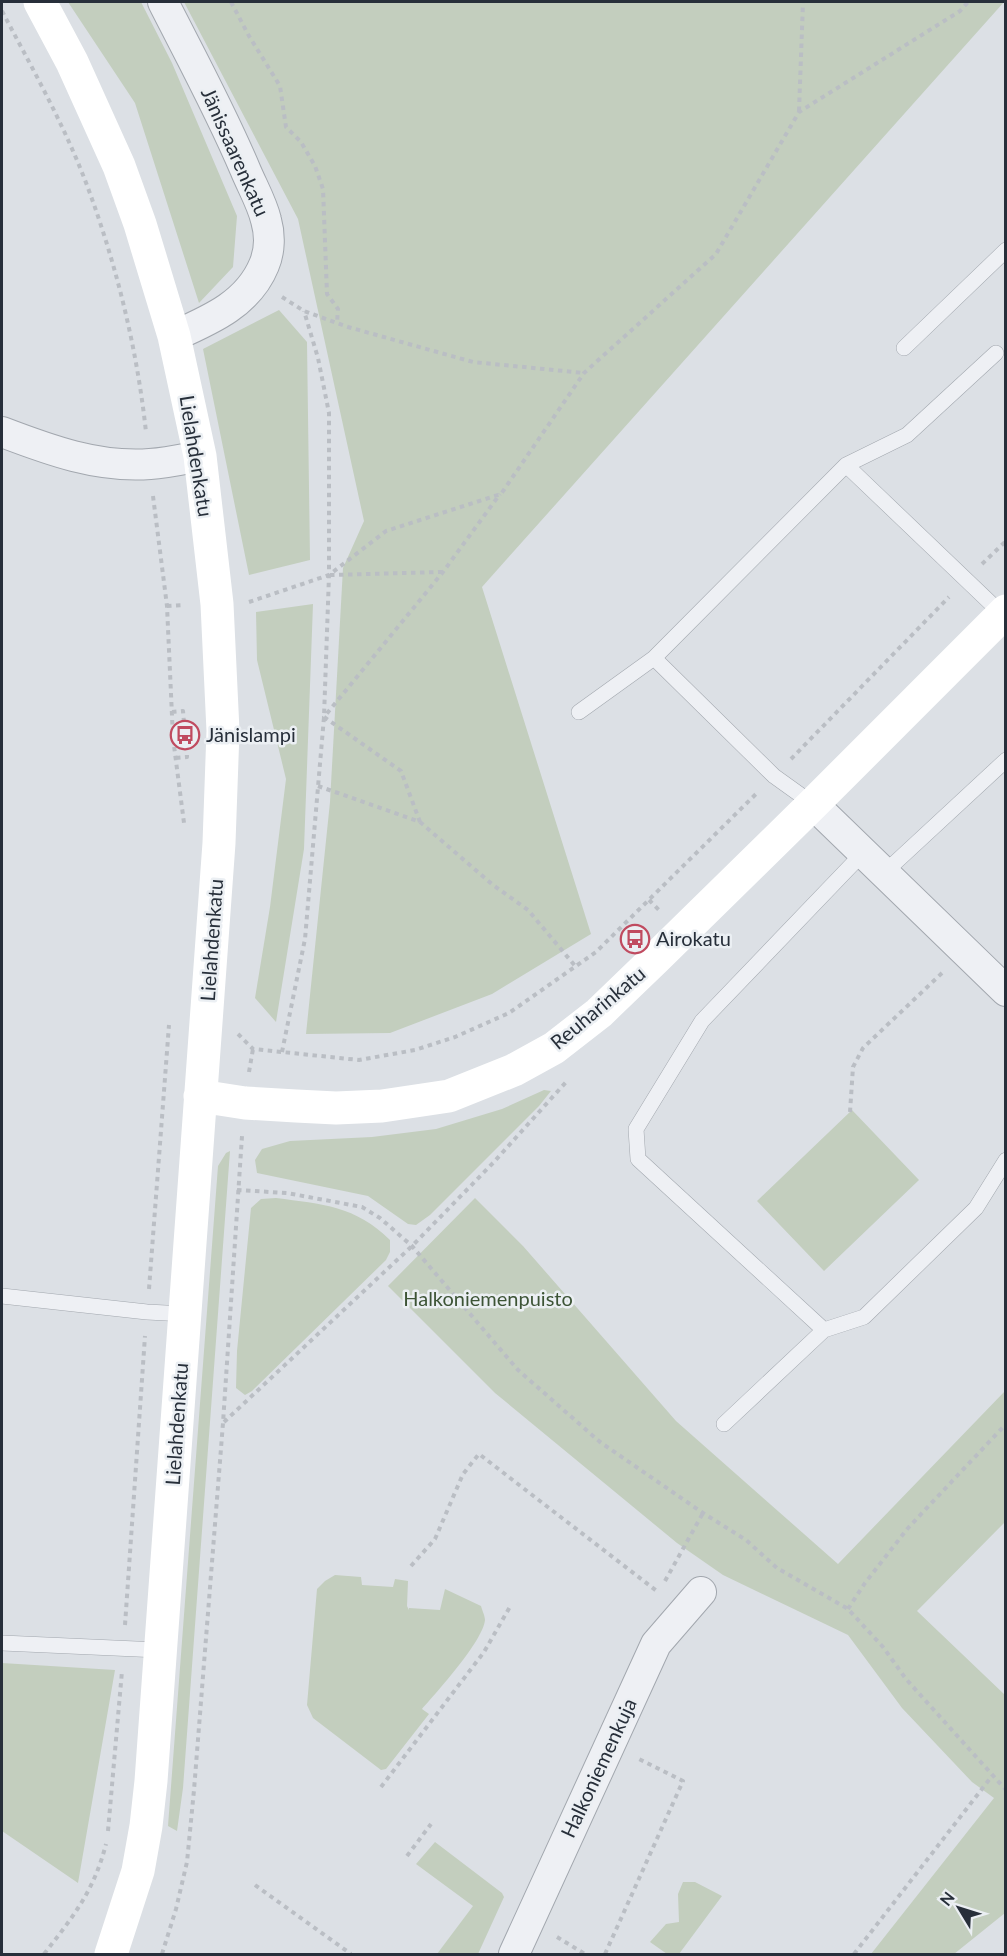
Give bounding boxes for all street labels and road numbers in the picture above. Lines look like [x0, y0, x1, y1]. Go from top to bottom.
street label: Jänissaarenkatu [197, 84, 275, 220]
street label: Lielahdenkatu [176, 393, 218, 518]
street label: Lielahdenkatu [195, 878, 227, 1002]
street label: Reuharinkatu [545, 961, 650, 1054]
street label: Lielahdenkatu [160, 1362, 192, 1486]
street label: Halkoniemenkuja [555, 1694, 641, 1841]

